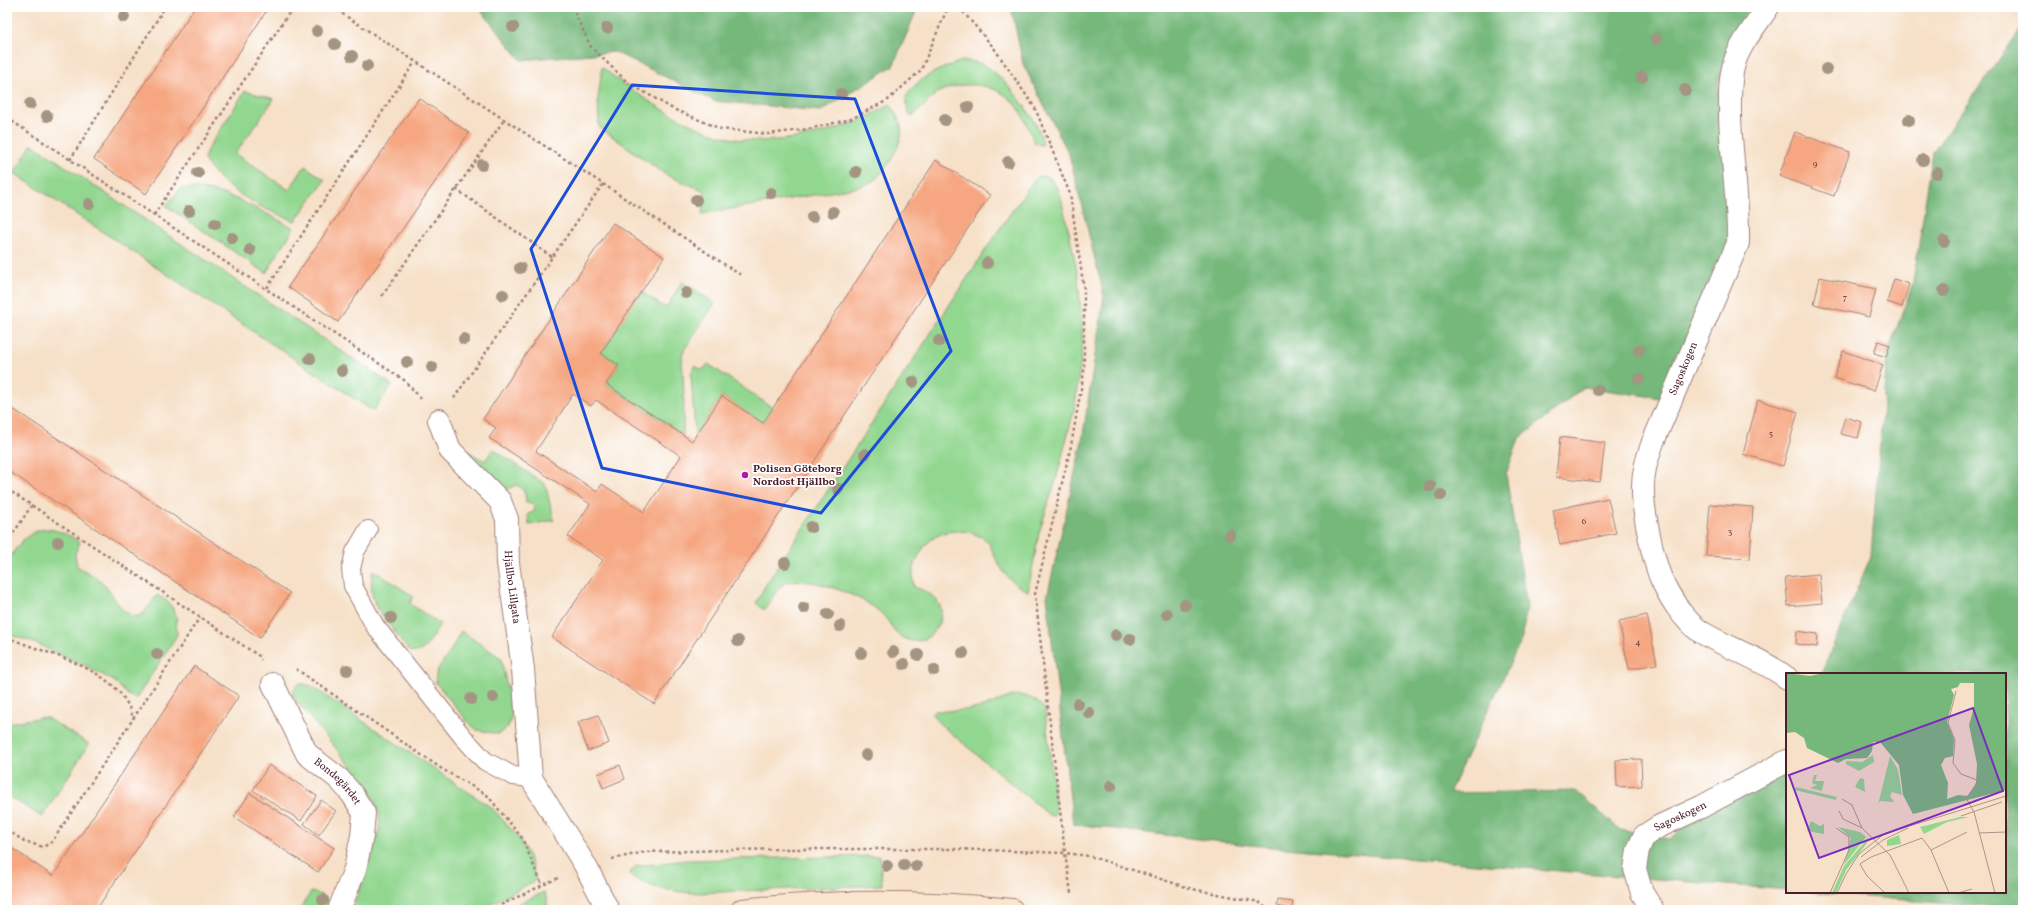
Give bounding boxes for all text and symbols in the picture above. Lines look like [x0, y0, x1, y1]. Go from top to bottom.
house number: 9 [1813, 158, 1818, 171]
house number: 7 [1843, 291, 1847, 304]
street label: Sagoskogen [1666, 340, 1702, 398]
house number: 5 [1769, 427, 1773, 440]
place label: Polisen Göteborg Nordost Hjällbo [753, 462, 842, 490]
marker: Polisen Göteborg Nordost Hjällbo [740, 470, 750, 480]
house number: 6 [1582, 515, 1587, 528]
house number: 3 [1728, 525, 1733, 538]
street label: Hjällbo Lillgata [500, 550, 524, 625]
house number: 4 [1635, 636, 1641, 649]
inset map [1786, 673, 2006, 893]
street label: Bondegärdet [310, 754, 365, 808]
street label: Sagoskogen [1651, 798, 1710, 835]

